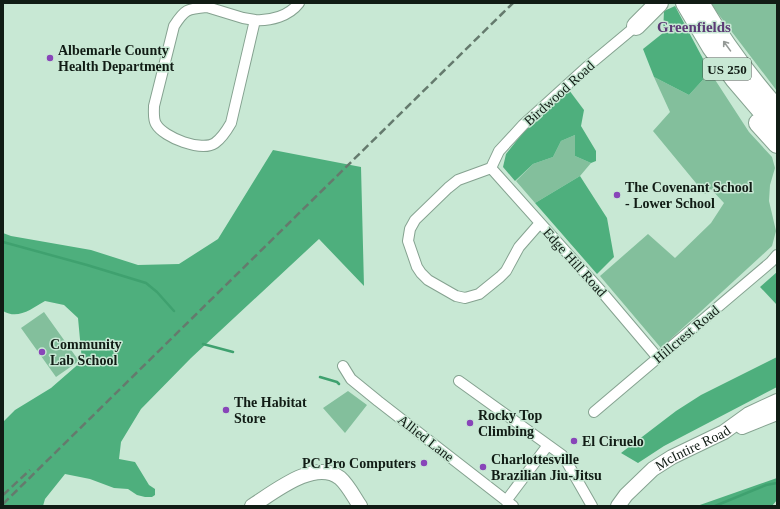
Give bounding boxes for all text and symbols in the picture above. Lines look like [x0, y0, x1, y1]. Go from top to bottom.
district label: Greenfields [657, 19, 731, 35]
one-way arrow [723, 40, 731, 51]
place label: Albemarle County Health Department [58, 43, 175, 74]
marker: Albemarle County Health Department [45, 53, 55, 63]
street label: Birdwood Road [521, 58, 597, 129]
road number: US 250 [703, 58, 751, 80]
place label: The Covenant School - Lower School [625, 180, 753, 211]
marker: The Covenant School - Lower School [612, 190, 622, 200]
street label: Edge Hill Road [540, 225, 609, 300]
street label: Hillcrest Road [650, 303, 722, 366]
place label: Community Lab School [50, 337, 122, 368]
marker: Community Lab School [37, 347, 47, 357]
place label: The Habitat Store [234, 395, 307, 426]
marker: The Habitat Store [221, 405, 231, 415]
place label: Rocky Top Climbing [478, 408, 542, 439]
street label: Allied Lane [395, 412, 457, 465]
marker: Rocky Top Climbing [465, 418, 475, 428]
street label: McIntire Road [653, 423, 733, 474]
place label: El Ciruelo [582, 434, 644, 449]
marker: El Ciruelo [569, 436, 579, 446]
place label: Charlottesville Brazilian Jiu-Jitsu [491, 452, 602, 483]
place label: PC Pro Computers [302, 456, 417, 471]
marker: PC Pro Computers [419, 458, 429, 468]
marker: Charlottesville Brazilian Jiu-Jitsu [478, 462, 488, 472]

